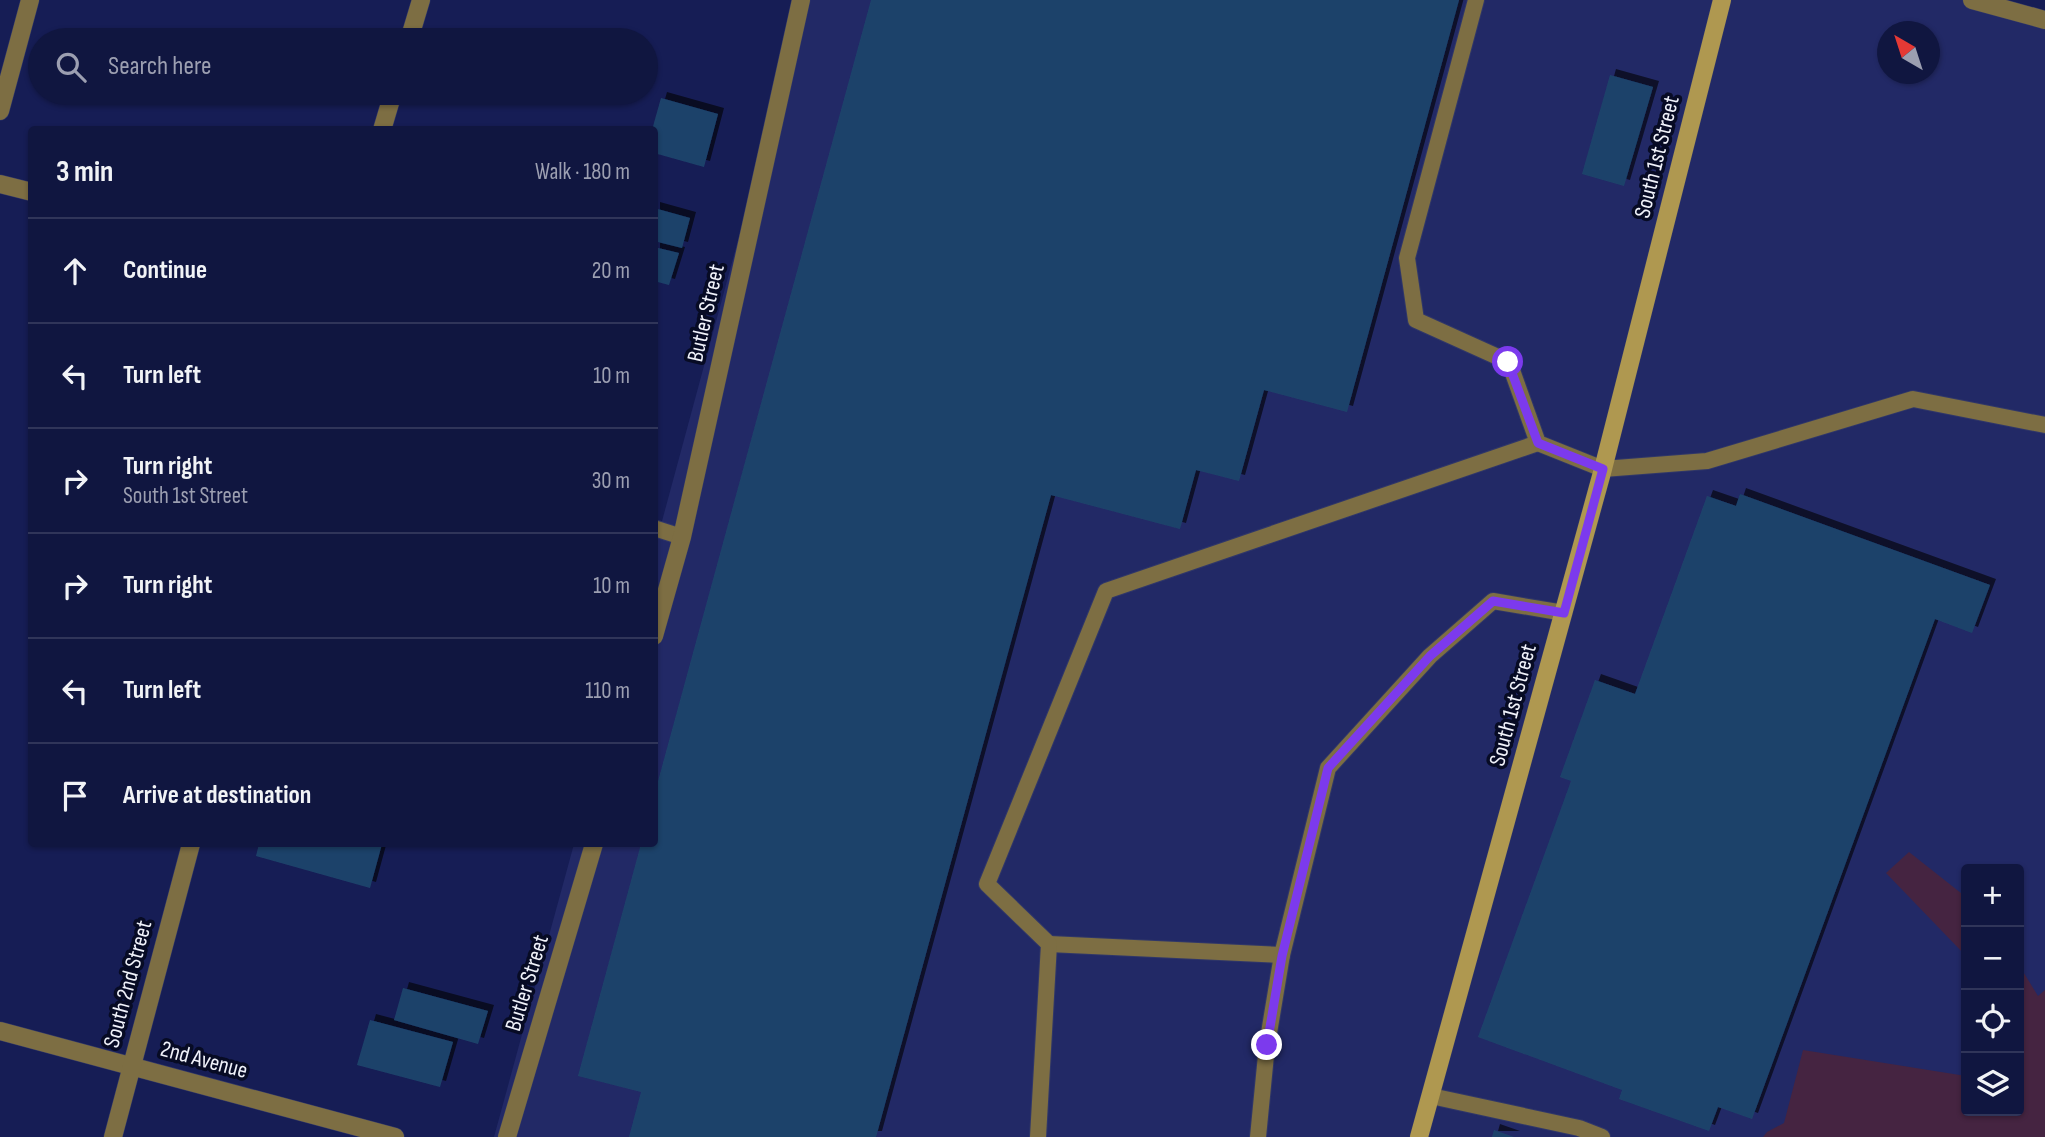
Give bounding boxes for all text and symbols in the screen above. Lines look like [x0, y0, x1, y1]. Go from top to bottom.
north arrow [1877, 21, 1940, 84]
search box [28, 28, 658, 105]
icon: search [52, 48, 90, 86]
text: Search here [108, 51, 211, 82]
street label: South 1st Street [1628, 93, 1686, 221]
text: 3 min [56, 154, 113, 190]
text: Walk · 180 m [535, 158, 630, 186]
icon: ahead [56, 252, 94, 290]
text: Continue [123, 255, 207, 286]
text: 20 m [592, 257, 630, 285]
street label: Butler Street [681, 262, 731, 364]
route start [1492, 346, 1523, 377]
icon: left [56, 357, 94, 395]
text: Turn left [123, 360, 201, 391]
text: 10 m [593, 362, 630, 390]
text: Turn right [123, 451, 212, 482]
icon: right [56, 462, 94, 500]
text: 30 m [592, 467, 630, 495]
text: South 1st Street [123, 482, 248, 510]
icon: right [56, 567, 94, 605]
text: Turn right [123, 570, 212, 601]
text: 10 m [593, 572, 630, 600]
street label: South 1st Street [1483, 641, 1543, 769]
icon: left [56, 672, 94, 710]
text: Turn left [123, 675, 201, 706]
text: 110 m [585, 677, 630, 705]
icon: arrive [56, 777, 94, 815]
text: Arrive at destination [123, 780, 311, 811]
map controls [1961, 864, 2024, 1116]
button: + [1961, 864, 2024, 927]
street label: South 2nd Street [98, 917, 158, 1051]
button: − [1961, 927, 2024, 990]
street label: Butler Street [499, 931, 555, 1035]
button: locate [1961, 990, 2024, 1053]
route end [1251, 1029, 1282, 1060]
street label: 2nd Avenue [157, 1035, 251, 1085]
button: layers [1961, 1053, 2024, 1116]

